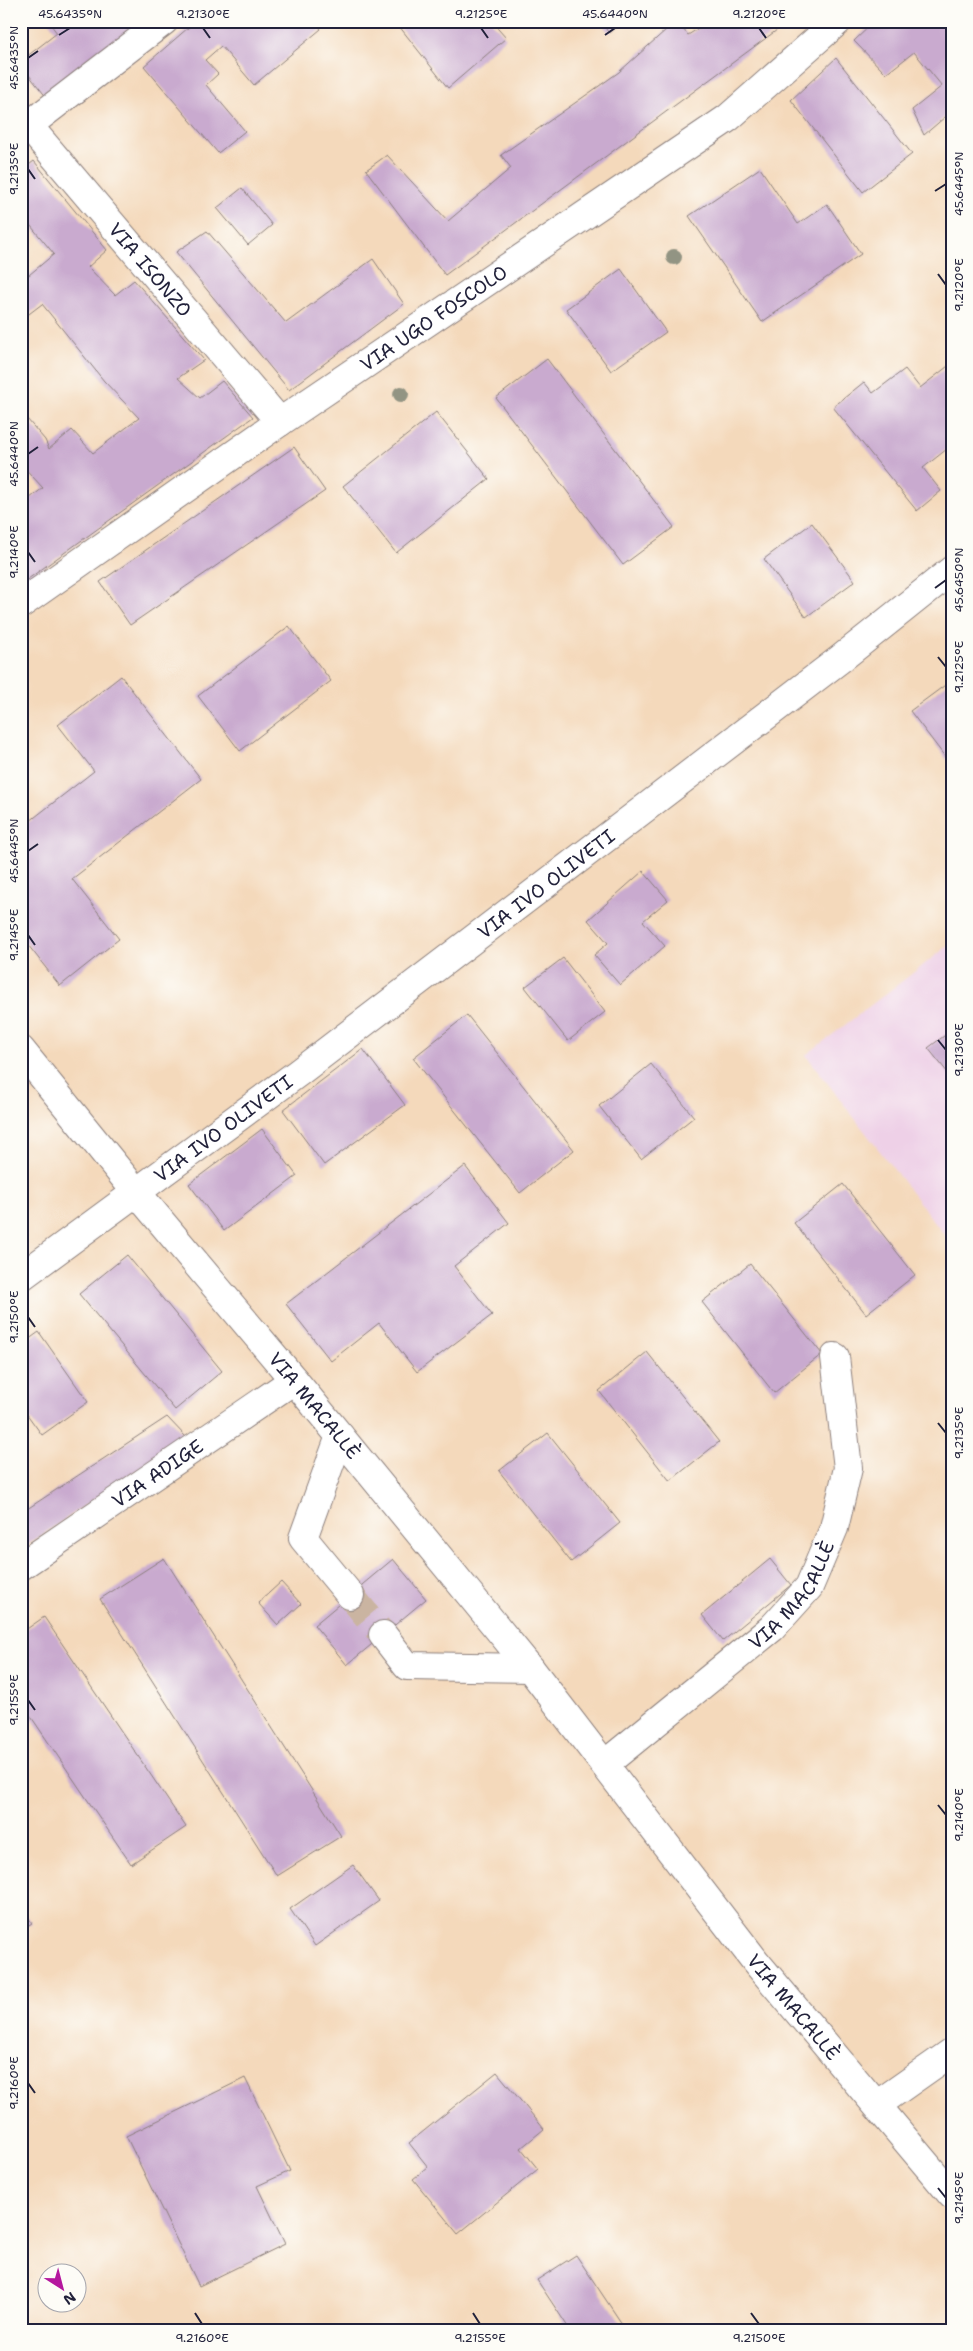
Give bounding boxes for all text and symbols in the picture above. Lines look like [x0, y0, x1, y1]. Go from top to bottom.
text: 45.6435°N [38, 6, 102, 22]
text: 9.2130°E [176, 6, 230, 22]
text: 9.2125°E [455, 6, 507, 22]
text: 45.6440°N [582, 6, 648, 22]
text: 9.2120°E [732, 6, 786, 22]
text: 45.6435°N [6, 26, 22, 90]
text: 9.2135°E [6, 143, 22, 195]
text: 45.6445°N [951, 152, 967, 216]
street label: VIA ISONZO [103, 217, 198, 322]
text: 9.2120°E [951, 258, 967, 312]
street label: VIA UGO FOSCOLO [355, 259, 512, 377]
text: 45.6440°N [6, 421, 22, 487]
text: 9.2140°E [6, 525, 22, 579]
text: 45.6450°N [951, 548, 967, 612]
text: 9.2125°E [951, 641, 967, 693]
text: 45.6445°N [6, 819, 22, 883]
street label: VIA IVO OLIVETI [472, 823, 620, 944]
text: 9.2145°E [6, 909, 22, 961]
text: 9.2130°E [951, 1023, 967, 1077]
street label: VIA IVO OLIVETI [149, 1069, 298, 1188]
text: 9.2150°E [6, 1291, 22, 1343]
street label: VIA MACALLÈ [263, 1347, 367, 1464]
text: 9.2135°E [951, 1407, 967, 1459]
street label: VIA ADIGE [107, 1433, 208, 1513]
street label: VIA MACALLÈ [743, 1536, 840, 1655]
text: 9.2155°E [6, 1674, 22, 1726]
text: 9.2140°E [951, 1788, 967, 1842]
street label: VIA MACALLÈ [742, 1949, 846, 2065]
text: 9.2160°E [6, 2056, 22, 2110]
text: 9.2145°E [951, 2172, 967, 2224]
north arrow [38, 2264, 88, 2314]
text: N [60, 2288, 79, 2309]
text: 9.2160°E [175, 2330, 229, 2346]
text: 9.2155°E [454, 2330, 506, 2346]
text: 9.2150°E [733, 2330, 785, 2346]

